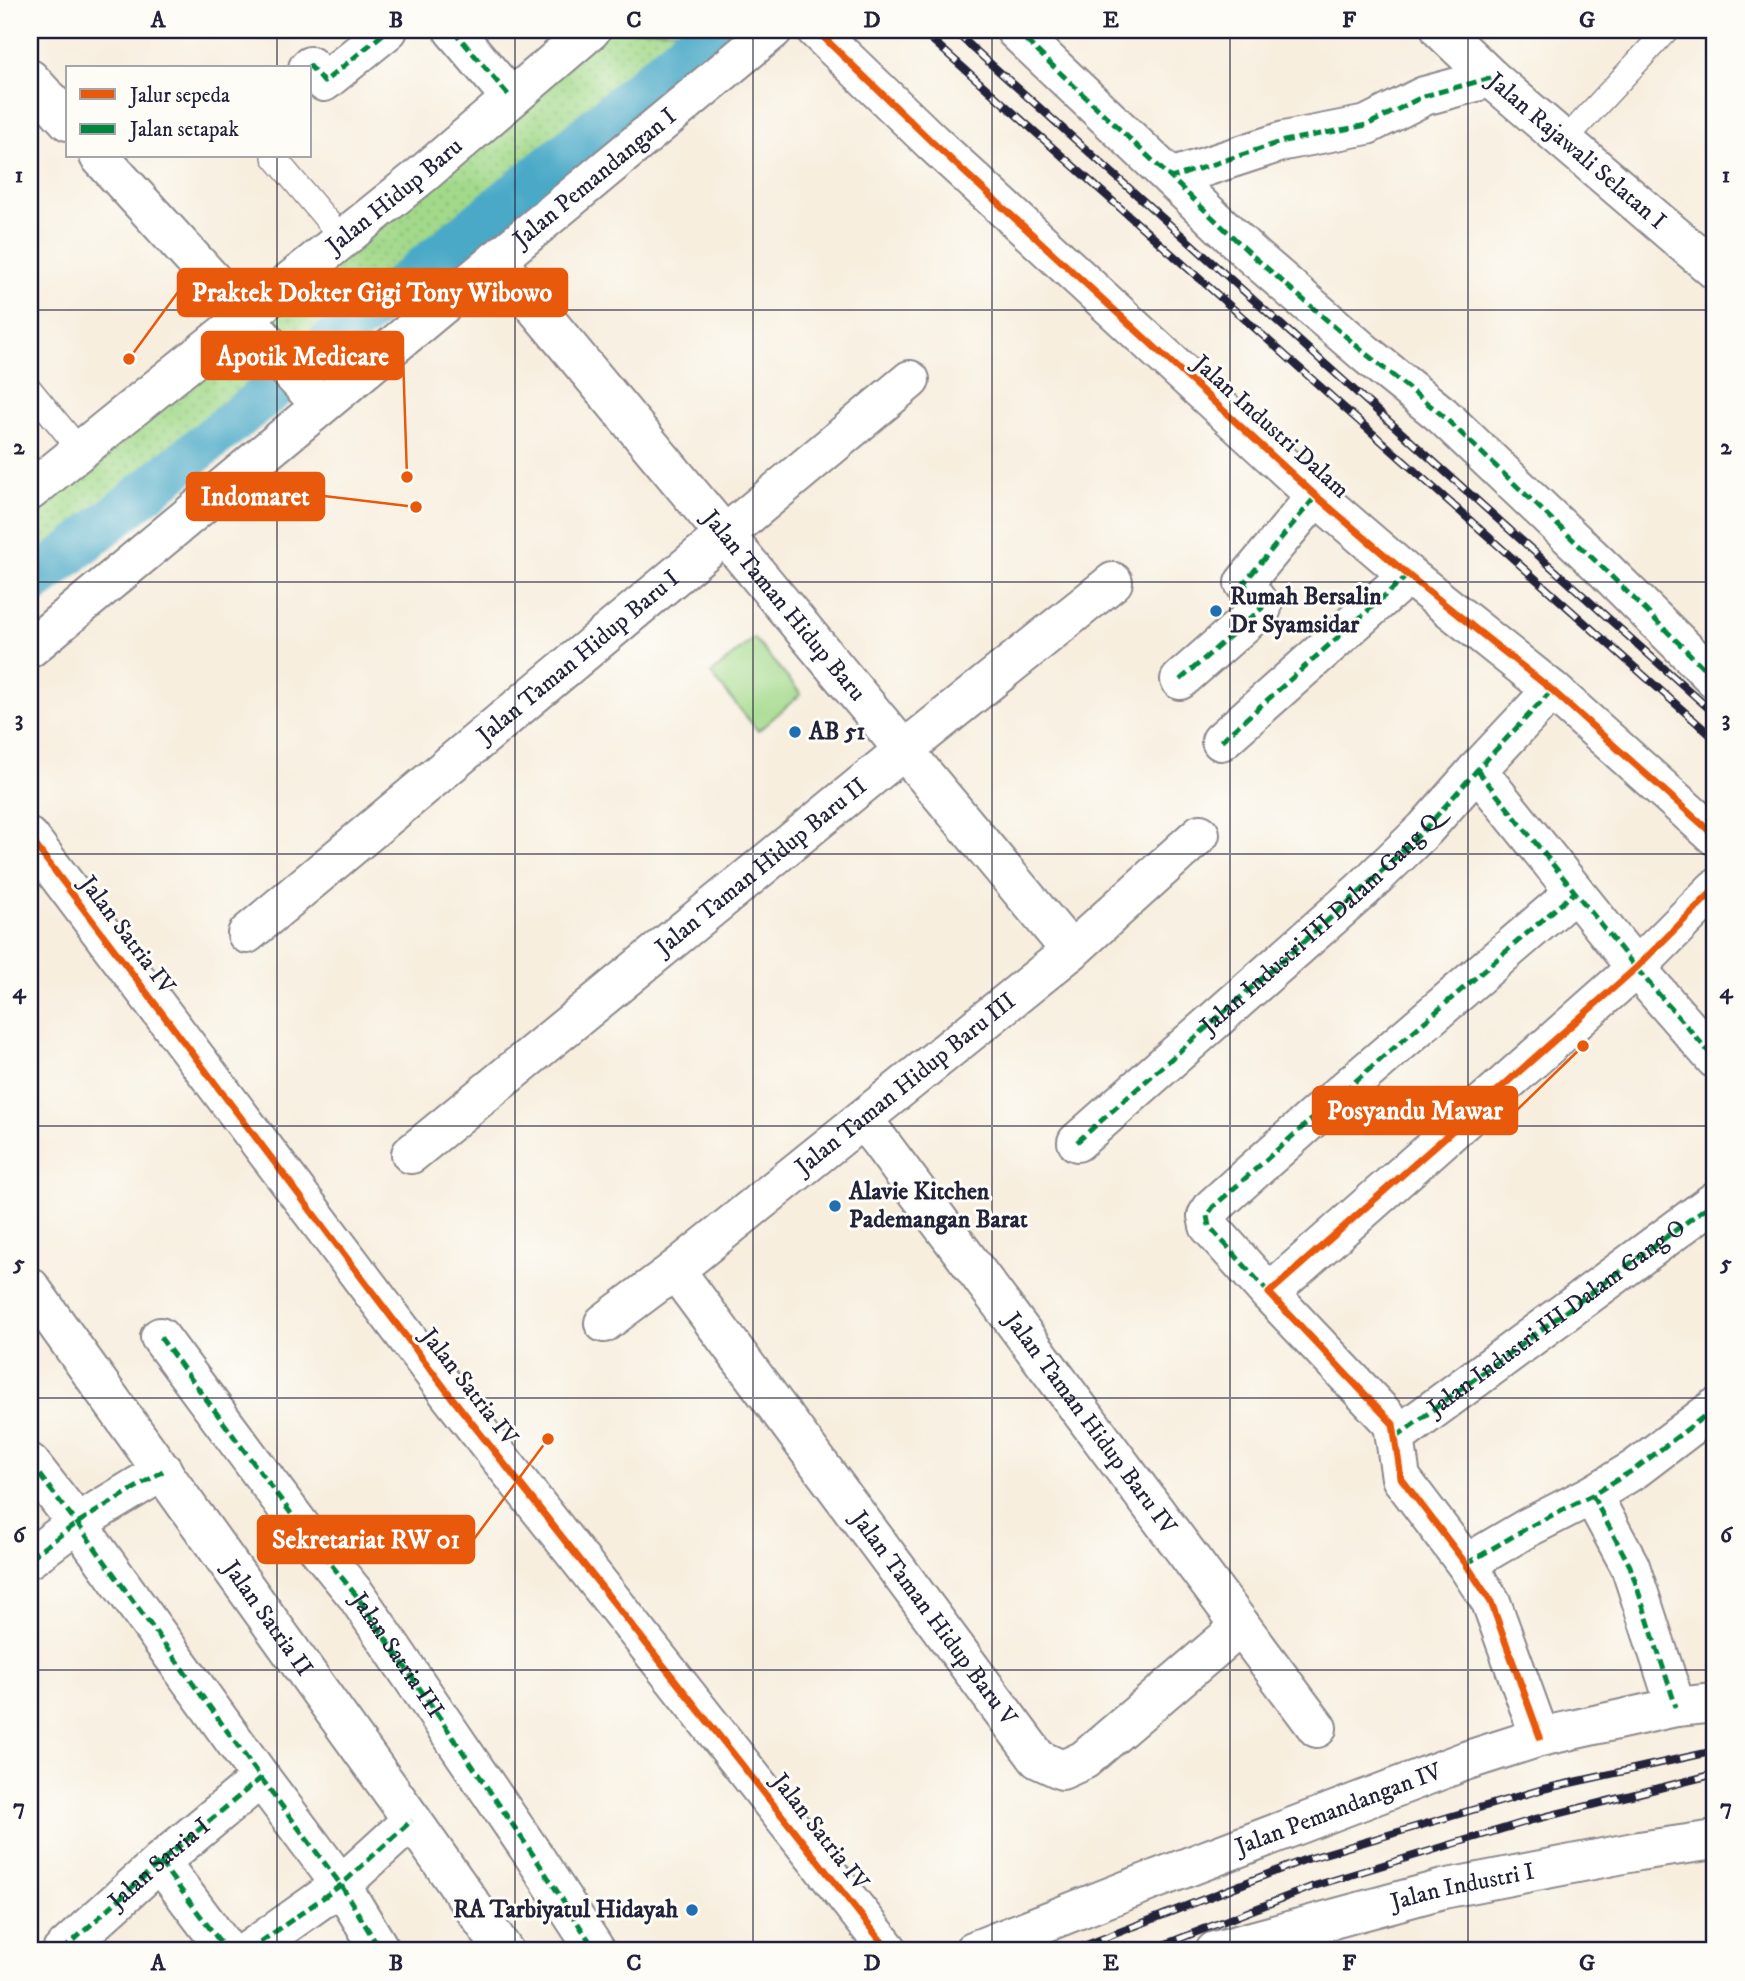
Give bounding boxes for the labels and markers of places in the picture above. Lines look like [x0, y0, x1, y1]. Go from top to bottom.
callout: Praktek Dokter Gigi Tony Wibowo [178, 269, 567, 316]
callout: Apotik Medicare [202, 332, 403, 379]
callout: Indomaret [187, 473, 324, 520]
place label: Rumah Bersalin Dr Syamsidar [1230, 582, 1382, 640]
marker: Rumah Bersalin Dr Syamsidar [1208, 603, 1224, 619]
place label: AB 51 [808, 717, 866, 747]
marker: AB 51 [787, 724, 803, 740]
callout: Posyandu Mawar [1313, 1087, 1517, 1134]
place label: Alavie Kitchen Pademangan Barat [848, 1177, 1028, 1235]
marker: Alavie Kitchen Pademangan Barat [827, 1198, 843, 1214]
callout: Sekretariat RW 01 [258, 1516, 474, 1563]
place label: RA Tarbiyatul Hidayah [453, 1895, 678, 1925]
marker: RA Tarbiyatul Hidayah [684, 1902, 700, 1918]

